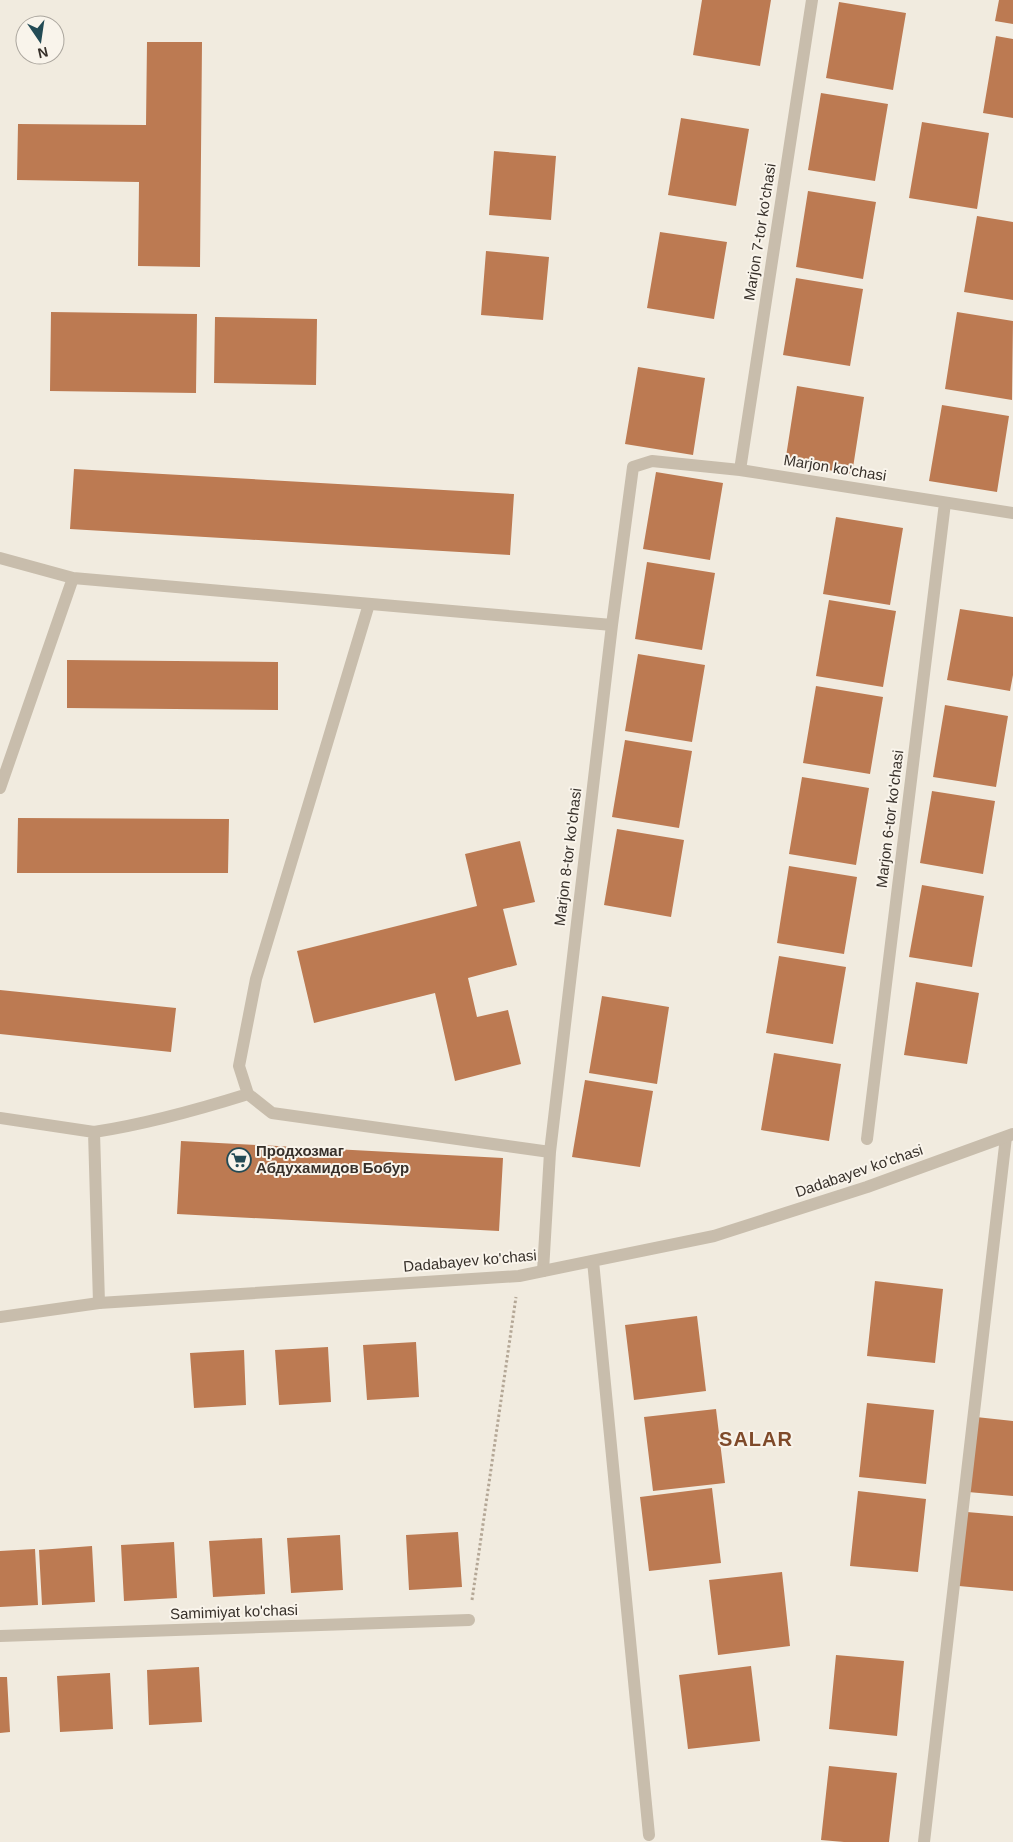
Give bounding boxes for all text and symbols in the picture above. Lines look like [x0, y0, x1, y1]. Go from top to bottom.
north arrow [15, 15, 65, 65]
text: N [36, 44, 50, 62]
street label: Marjon 7-tor ko'chasi [740, 162, 779, 302]
street label: Marjon ko'chasi [783, 451, 888, 484]
street label: Marjon 6-tor ko'chasi [873, 749, 906, 889]
street label: Marjon 8-tor ko'chasi [551, 787, 584, 927]
street label: Dadabayev ko'chasi [793, 1141, 925, 1200]
place label: Продхозмаг Абдухамидов Бобур [256, 1142, 409, 1176]
supermarket icon: Продхозмаг Абдухамидов Бобур [226, 1147, 252, 1173]
street label: Dadabayev ko'chasi [403, 1246, 537, 1275]
district label: SALAR [719, 1428, 793, 1450]
street label: Samimiyat ko'chasi [170, 1601, 298, 1622]

